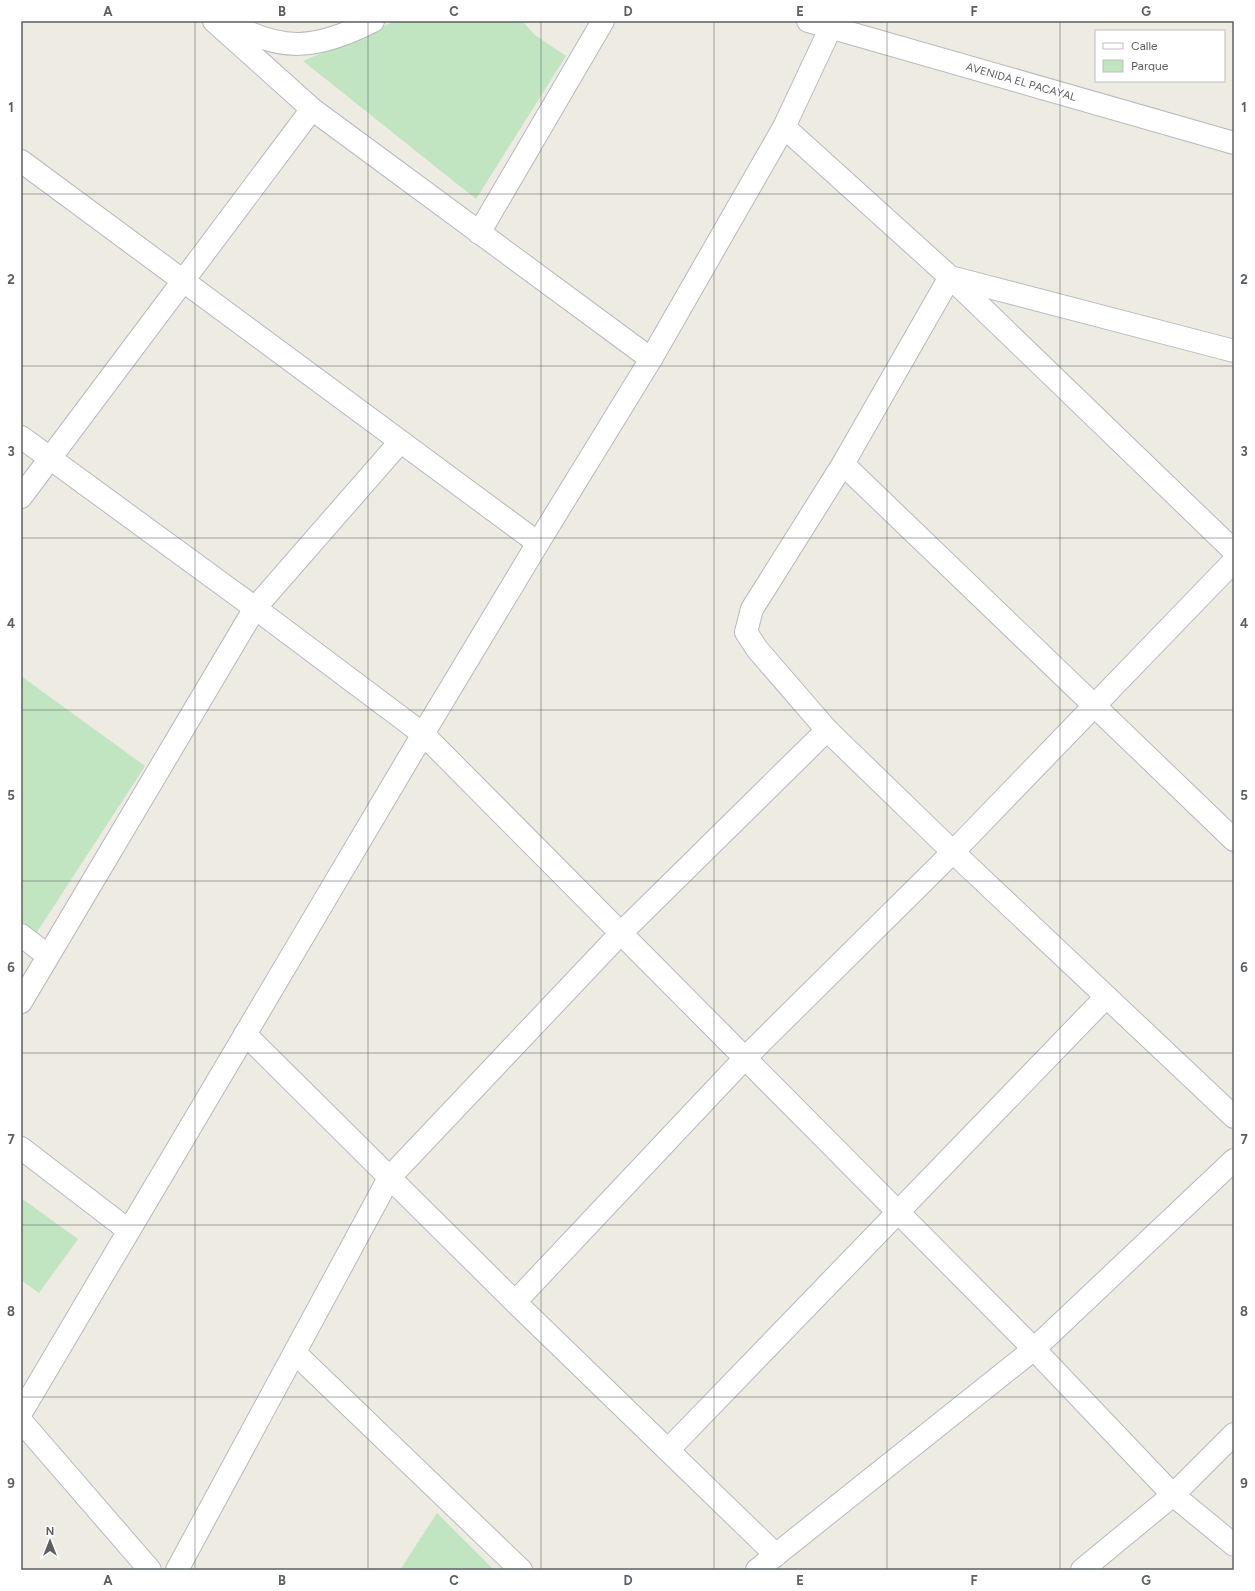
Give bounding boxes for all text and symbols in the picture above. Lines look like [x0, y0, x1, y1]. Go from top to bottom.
text: A [103, 4, 113, 19]
text: B [278, 4, 286, 19]
text: C [449, 4, 459, 19]
text: D [623, 4, 633, 19]
text: E [796, 4, 804, 19]
text: F [970, 4, 978, 19]
text: G [1141, 4, 1151, 19]
legend [1095, 30, 1225, 82]
text: Calle [1131, 39, 1158, 53]
text: Parque [1131, 59, 1169, 73]
street label: AVENIDA EL PACAYAL [964, 60, 1078, 104]
text: 1 [8, 100, 14, 115]
text: 1 [1241, 100, 1247, 115]
text: 2 [7, 272, 15, 287]
text: 2 [1240, 272, 1248, 287]
text: 3 [7, 444, 15, 459]
text: 3 [1240, 444, 1248, 459]
text: 4 [7, 616, 15, 631]
text: 4 [1240, 616, 1248, 631]
text: 5 [7, 788, 15, 803]
text: 5 [1240, 788, 1248, 803]
text: 6 [7, 960, 15, 975]
text: 6 [1240, 960, 1248, 975]
text: 7 [7, 1132, 15, 1147]
text: 7 [1240, 1132, 1248, 1147]
text: 8 [7, 1304, 15, 1319]
text: 8 [1240, 1304, 1248, 1319]
text: 9 [7, 1476, 15, 1491]
text: 9 [1240, 1476, 1248, 1491]
north arrow [30, 1521, 70, 1561]
text: N [46, 1525, 54, 1538]
text: A [103, 1573, 113, 1588]
text: B [278, 1573, 286, 1588]
text: C [449, 1573, 459, 1588]
text: D [623, 1573, 633, 1588]
text: E [796, 1573, 804, 1588]
text: F [970, 1573, 978, 1588]
text: G [1141, 1573, 1151, 1588]

